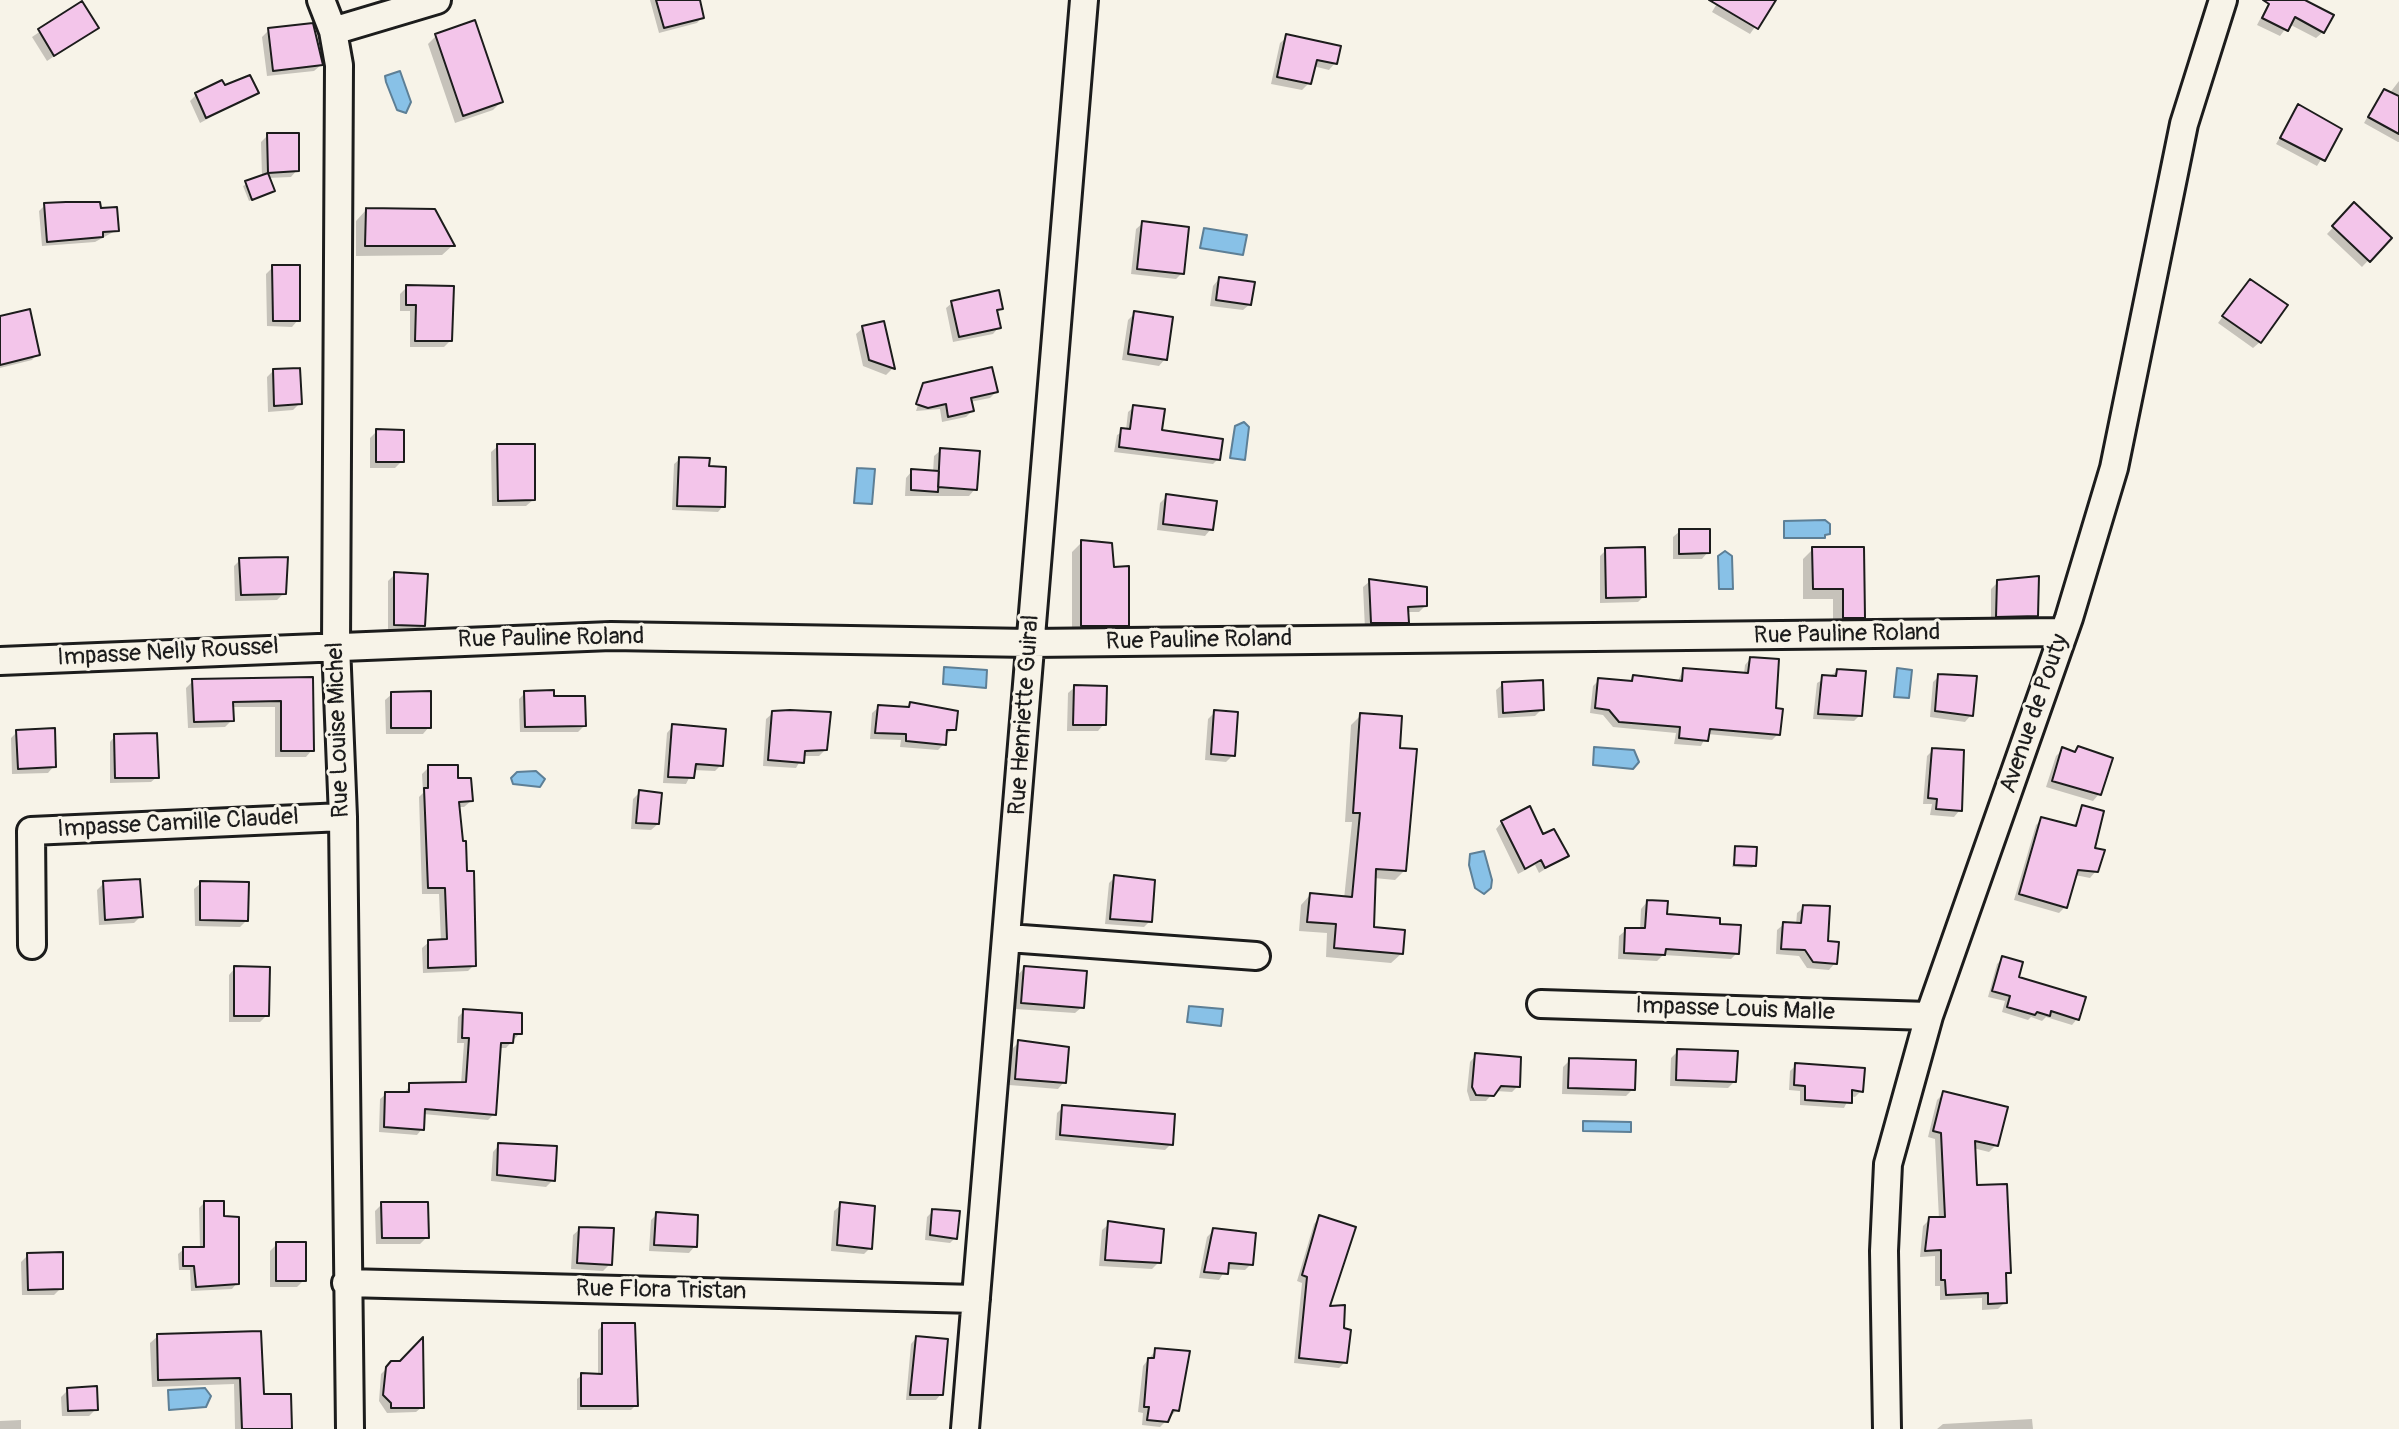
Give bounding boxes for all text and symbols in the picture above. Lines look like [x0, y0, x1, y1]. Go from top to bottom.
street label: Rue Henriette Guiral [1004, 614, 1046, 816]
street label: Rue Pauline Roland [1753, 619, 1941, 651]
street label: Rue Pauline Roland [457, 623, 645, 655]
street label: Rue Pauline Roland [1105, 625, 1293, 657]
street label: Avenue de Pouty [1994, 631, 2076, 797]
street label: Impasse Nelly Roussel [56, 633, 280, 673]
street label: Rue Louise Michel [322, 642, 356, 818]
street label: Impasse Camille Claudel [56, 803, 300, 845]
street label: Impasse Louis Malle [1635, 992, 1835, 1028]
street label: Rue Flora Tristan [575, 1275, 747, 1307]

